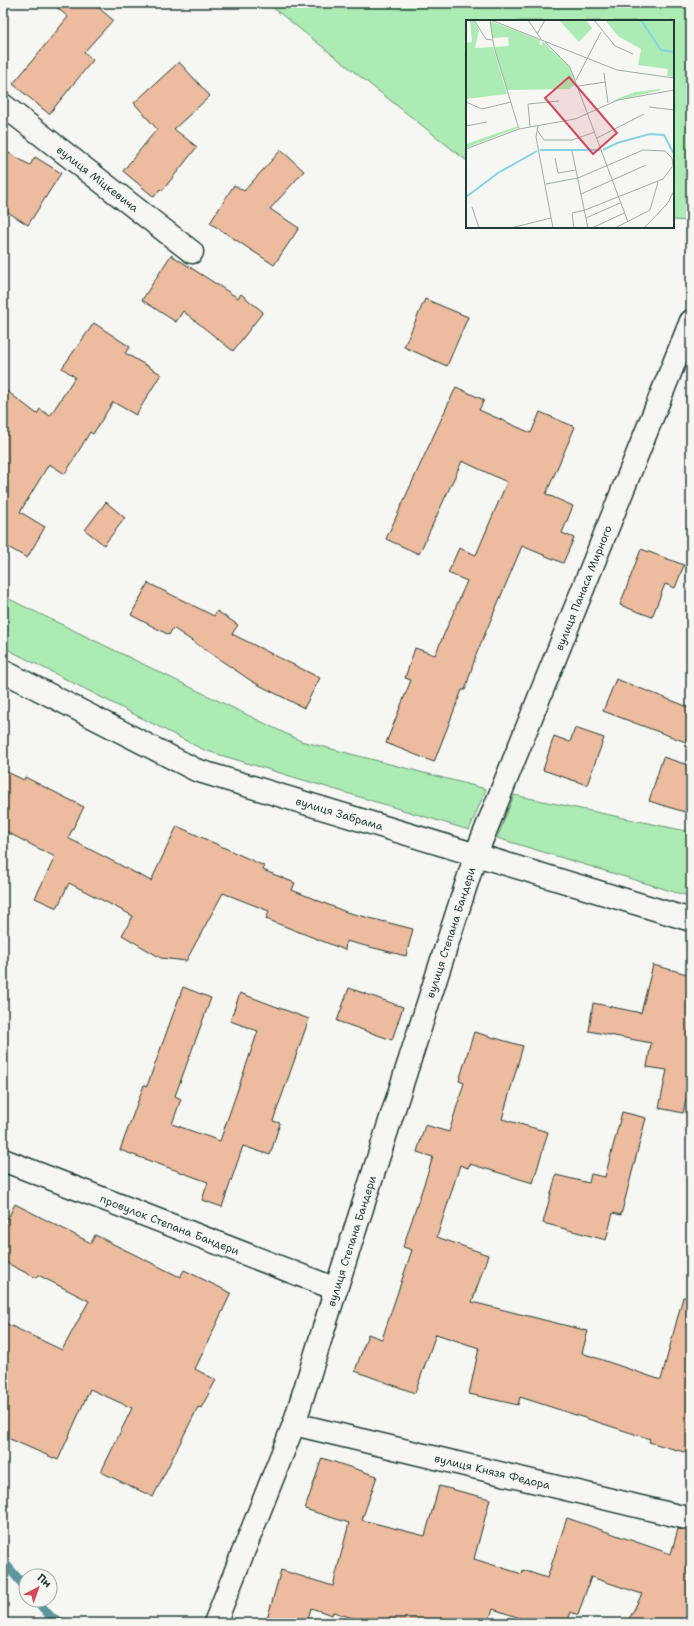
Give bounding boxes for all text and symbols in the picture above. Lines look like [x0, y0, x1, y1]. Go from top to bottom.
inset map [466, 20, 674, 228]
street label: вулиця Міцкевича [54, 142, 142, 215]
street label: вулиця Панаса Мирного [551, 523, 615, 653]
street label: вулиця Забрама [294, 793, 385, 834]
street label: вулиця Степана Бандери [423, 865, 479, 1000]
street label: вулиця Степана Бандери [324, 1174, 380, 1308]
street label: провулок Степана Бандери [98, 1191, 242, 1258]
street label: вулиця Князя Федора [433, 1450, 552, 1493]
north arrow [18, 1568, 58, 1608]
text: Пн [34, 1570, 55, 1591]

